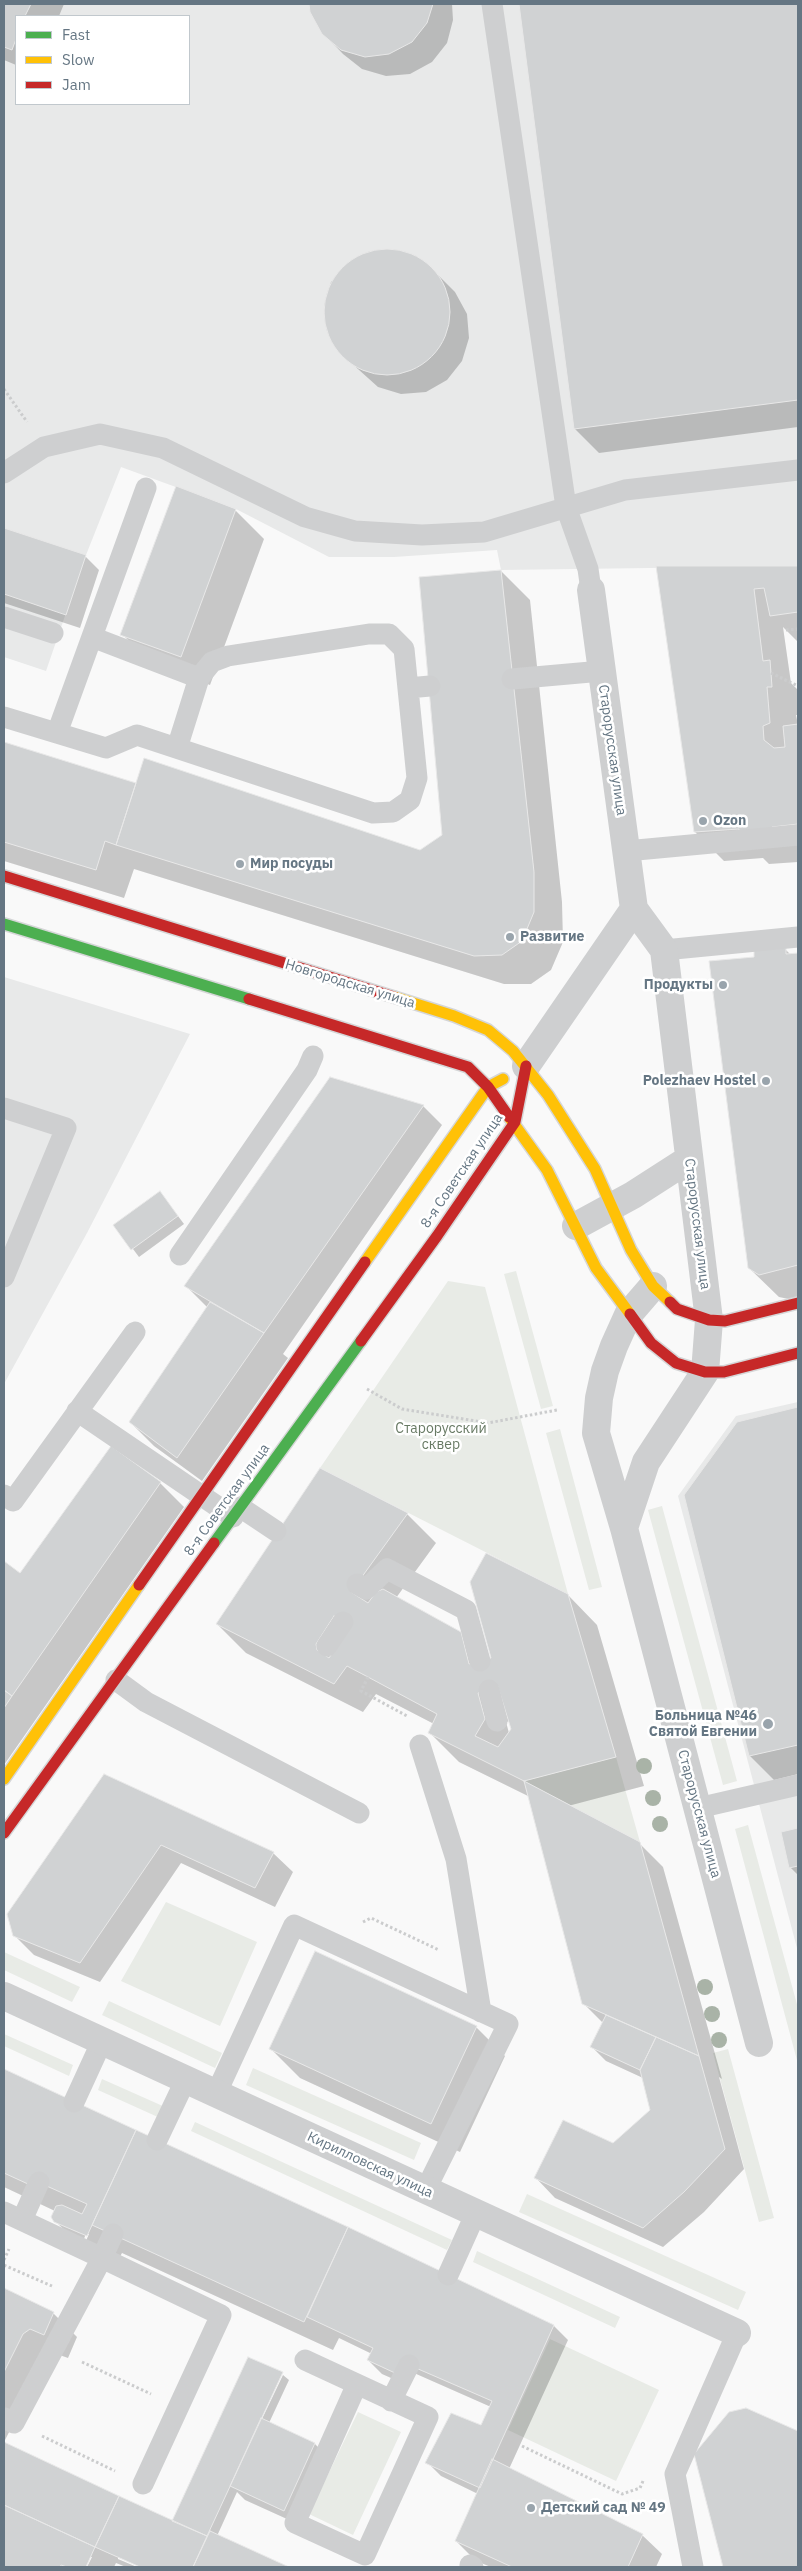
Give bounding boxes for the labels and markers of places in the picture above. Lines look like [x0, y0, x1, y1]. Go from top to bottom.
place label: Ozon [713, 813, 746, 829]
marker: Ozon [697, 815, 709, 827]
place label: Мир посуды [250, 856, 333, 872]
marker: Мир посуды [234, 858, 246, 870]
place label: Развитие [520, 929, 584, 945]
marker: Развитие [504, 931, 516, 943]
place label: Продукты [644, 977, 713, 993]
marker: Продукты [717, 979, 729, 991]
place label: Polezhaev Hostel [643, 1073, 756, 1089]
marker: Polezhaev Hostel [760, 1075, 772, 1087]
place label: Больница №46 Святой Евгении [649, 1708, 757, 1740]
marker: Больница №46 Святой Евгении [761, 1717, 775, 1731]
place label: Детский сад № 49 [541, 2500, 666, 2516]
marker: Детский сад № 49 [525, 2502, 537, 2514]

